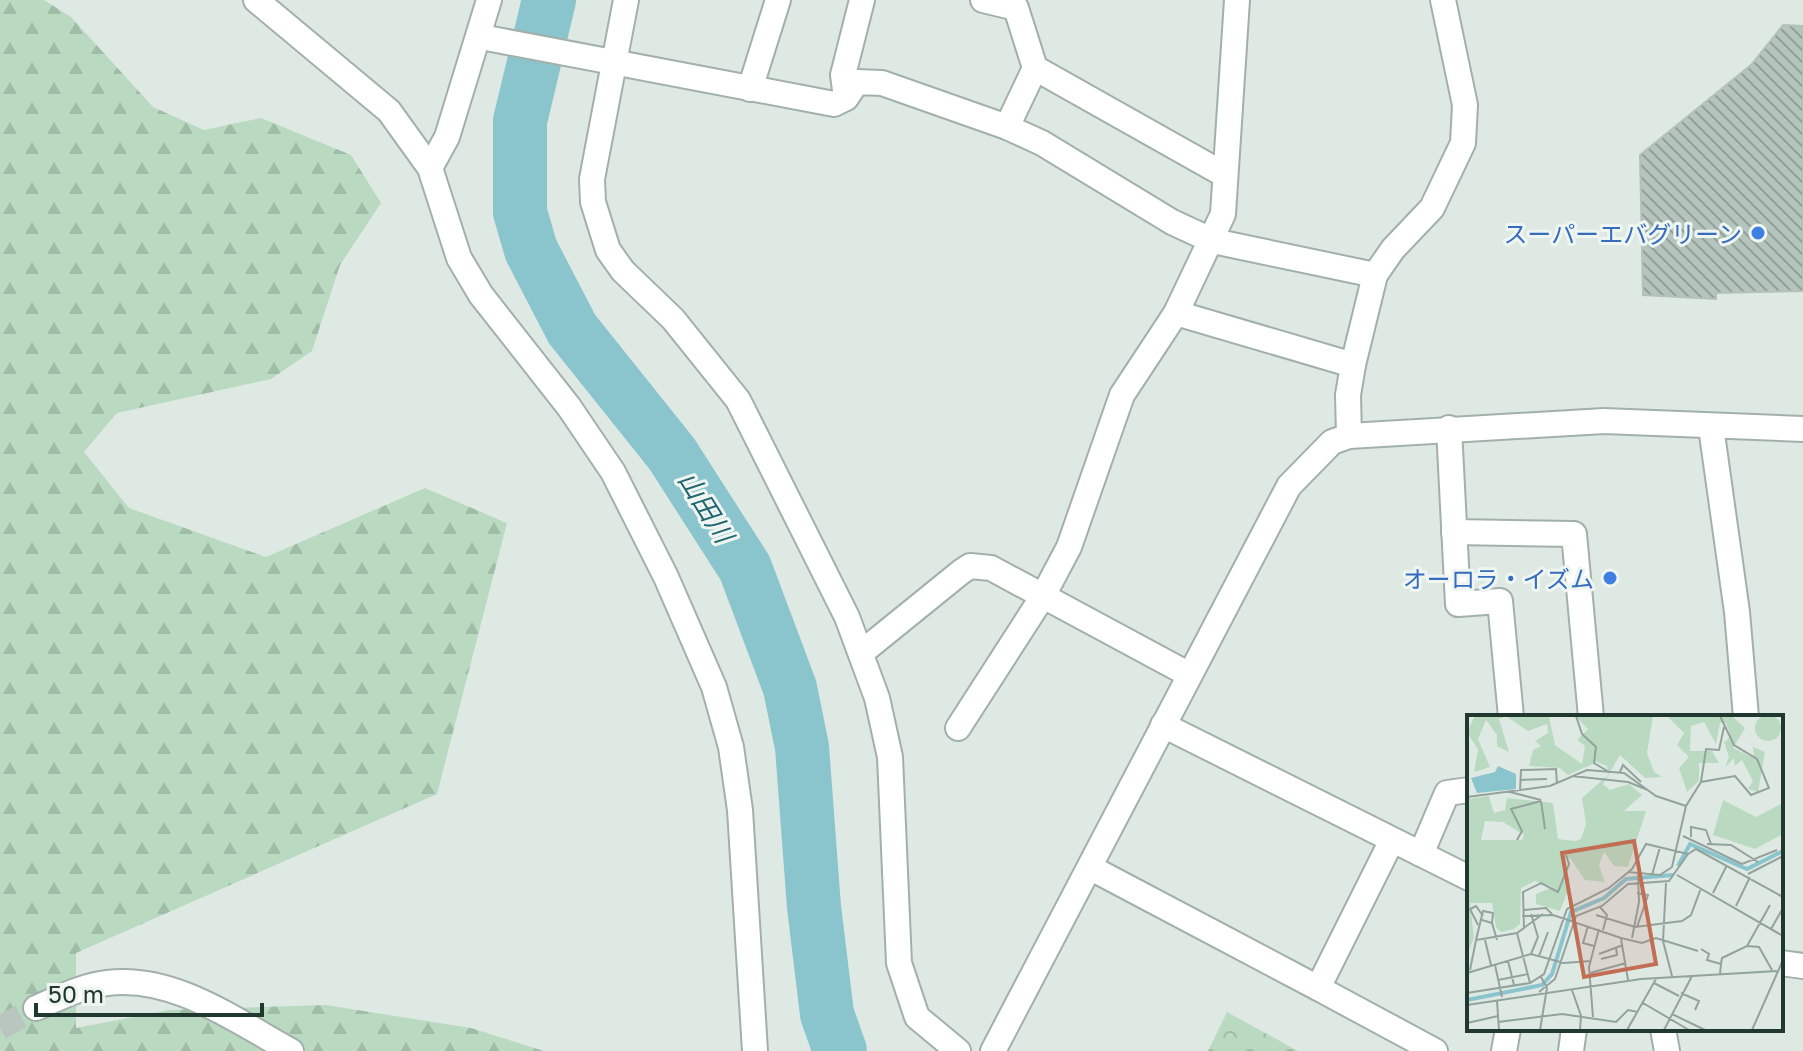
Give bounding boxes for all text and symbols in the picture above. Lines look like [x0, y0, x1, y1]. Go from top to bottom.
place label: スーパーエバグリーン [1503, 219, 1742, 248]
marker: スーパーエバグリーン [1749, 224, 1767, 242]
water label: 山田川 [672, 466, 741, 551]
place label: オーロラ・イズム [1403, 564, 1594, 593]
marker: オーロラ・イズム [1601, 569, 1619, 587]
inset map [1467, 715, 1783, 1031]
scale bar [36, 967, 262, 1017]
text: 50 m [48, 979, 104, 1008]

